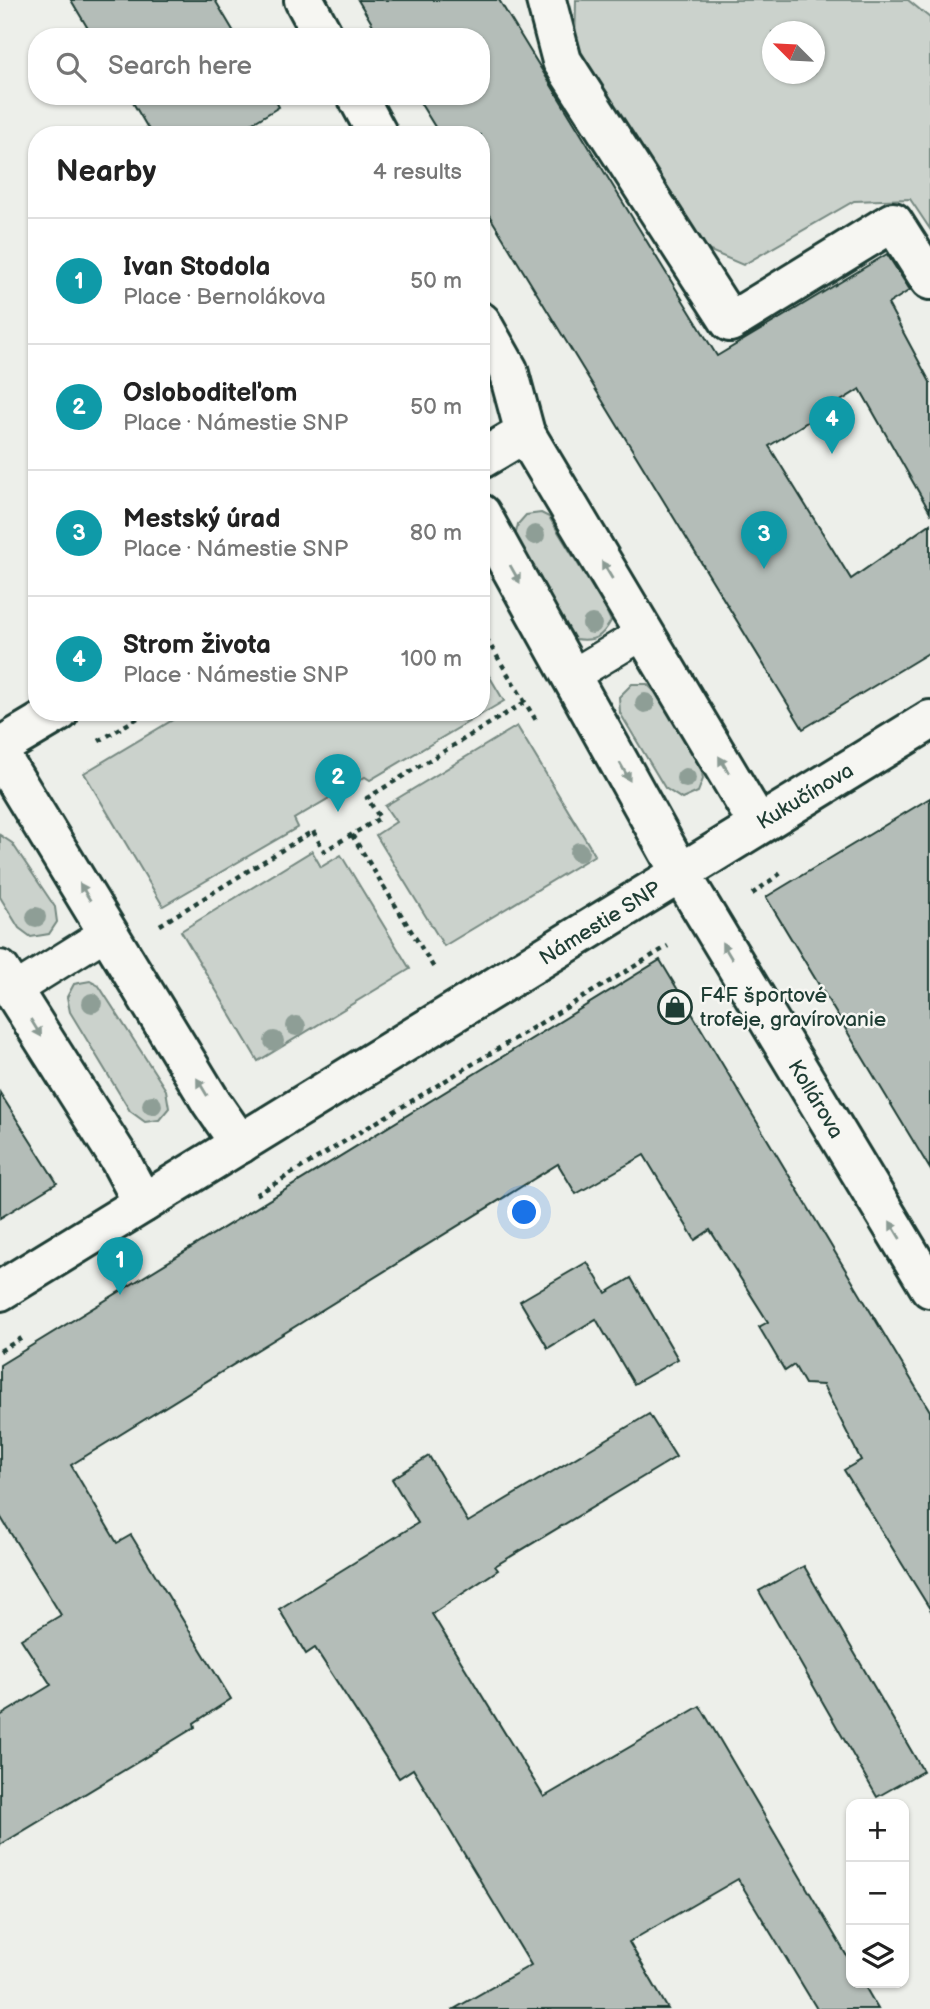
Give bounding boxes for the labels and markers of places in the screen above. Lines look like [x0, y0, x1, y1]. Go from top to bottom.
pin: 4 [809, 396, 855, 454]
pin: 3 [741, 511, 787, 569]
pin: 2 [315, 754, 361, 812]
place label: F4F športové trofeje, gravírovanie [700, 983, 886, 1032]
shop icon: F4F športové trofeje, gravírovanie [656, 988, 694, 1026]
pin: 1 [97, 1237, 143, 1295]

